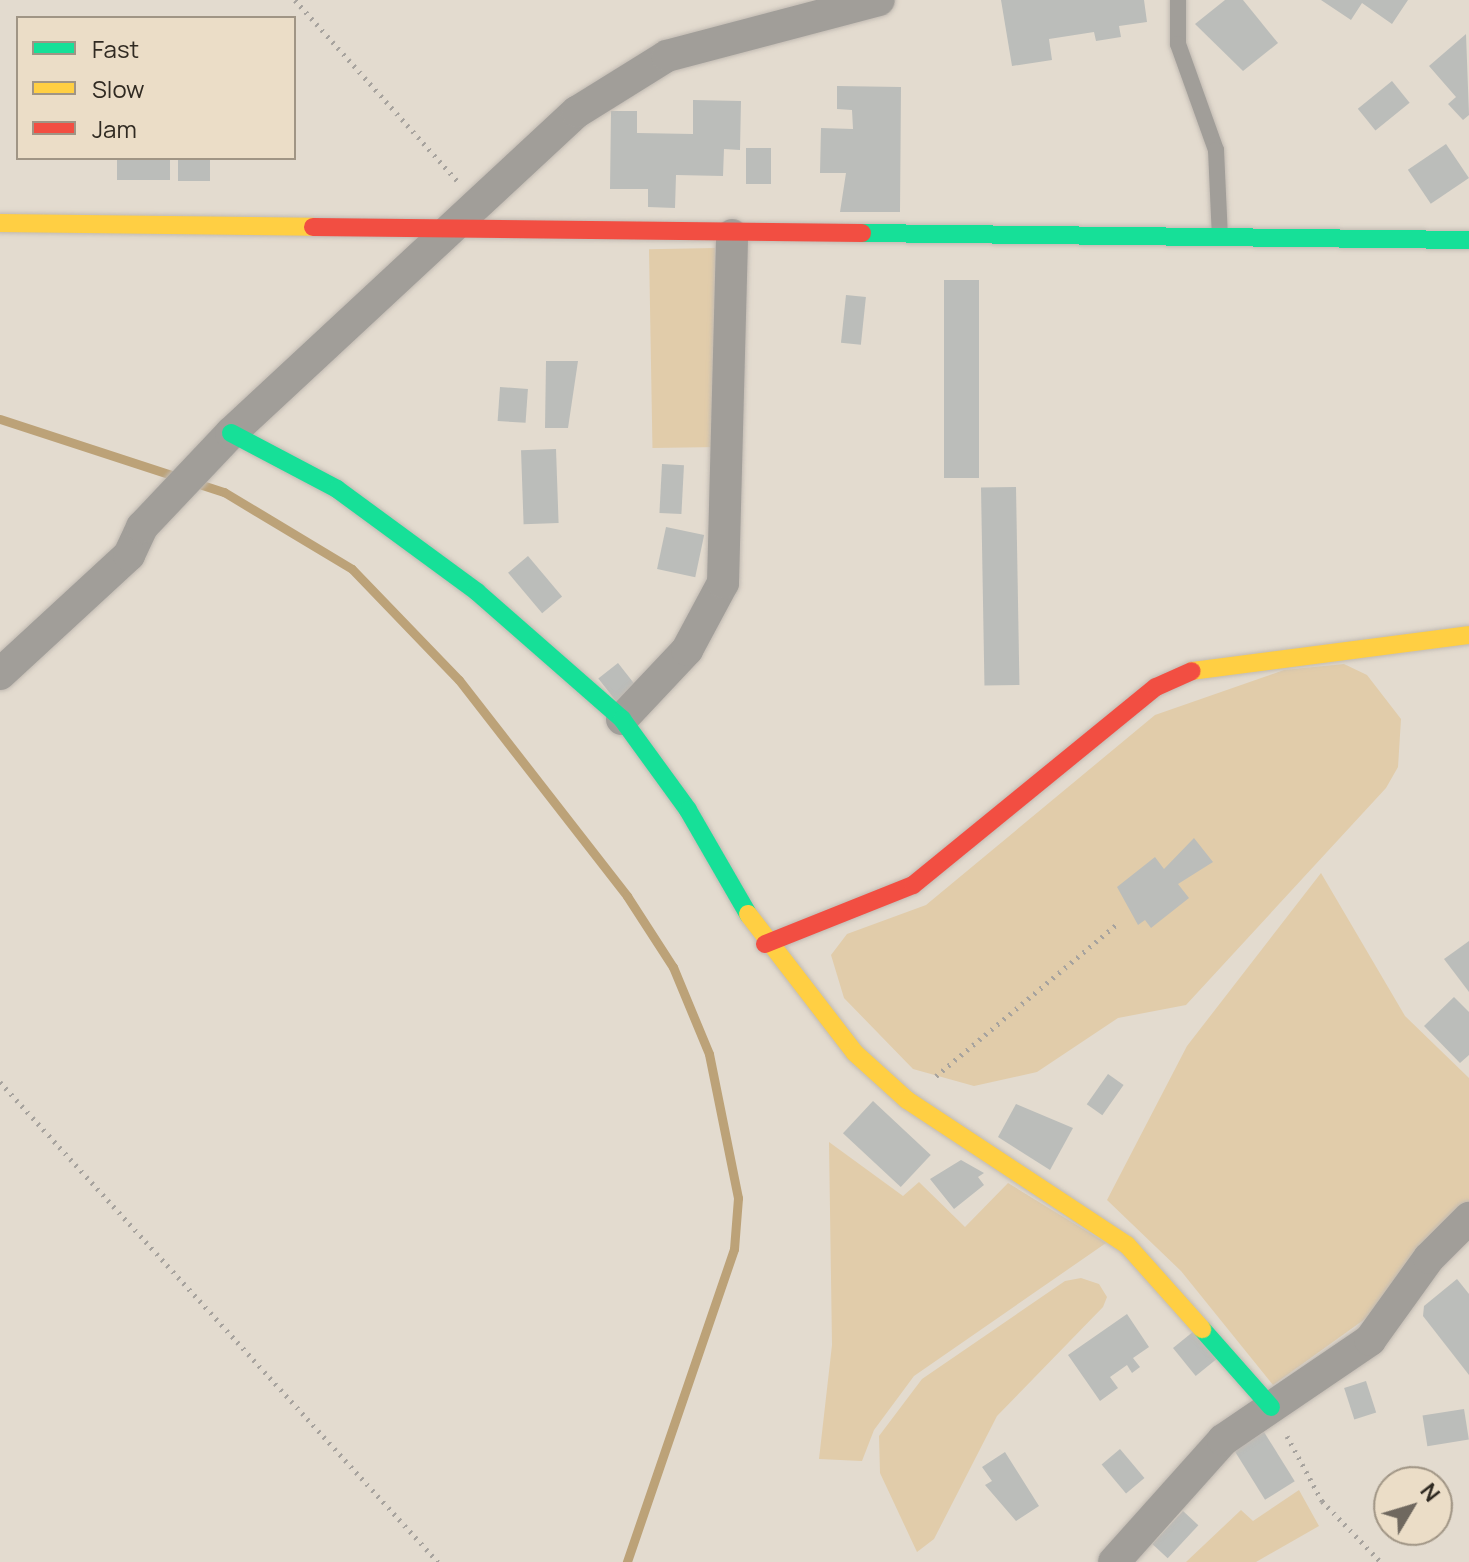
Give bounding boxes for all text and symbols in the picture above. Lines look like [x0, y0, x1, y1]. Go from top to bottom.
legend [16, 16, 296, 160]
text: Fast [92, 32, 139, 65]
text: Slow [92, 72, 145, 105]
text: Jam [92, 112, 137, 145]
north arrow [1373, 1466, 1453, 1546]
text: N [1414, 1477, 1447, 1508]

